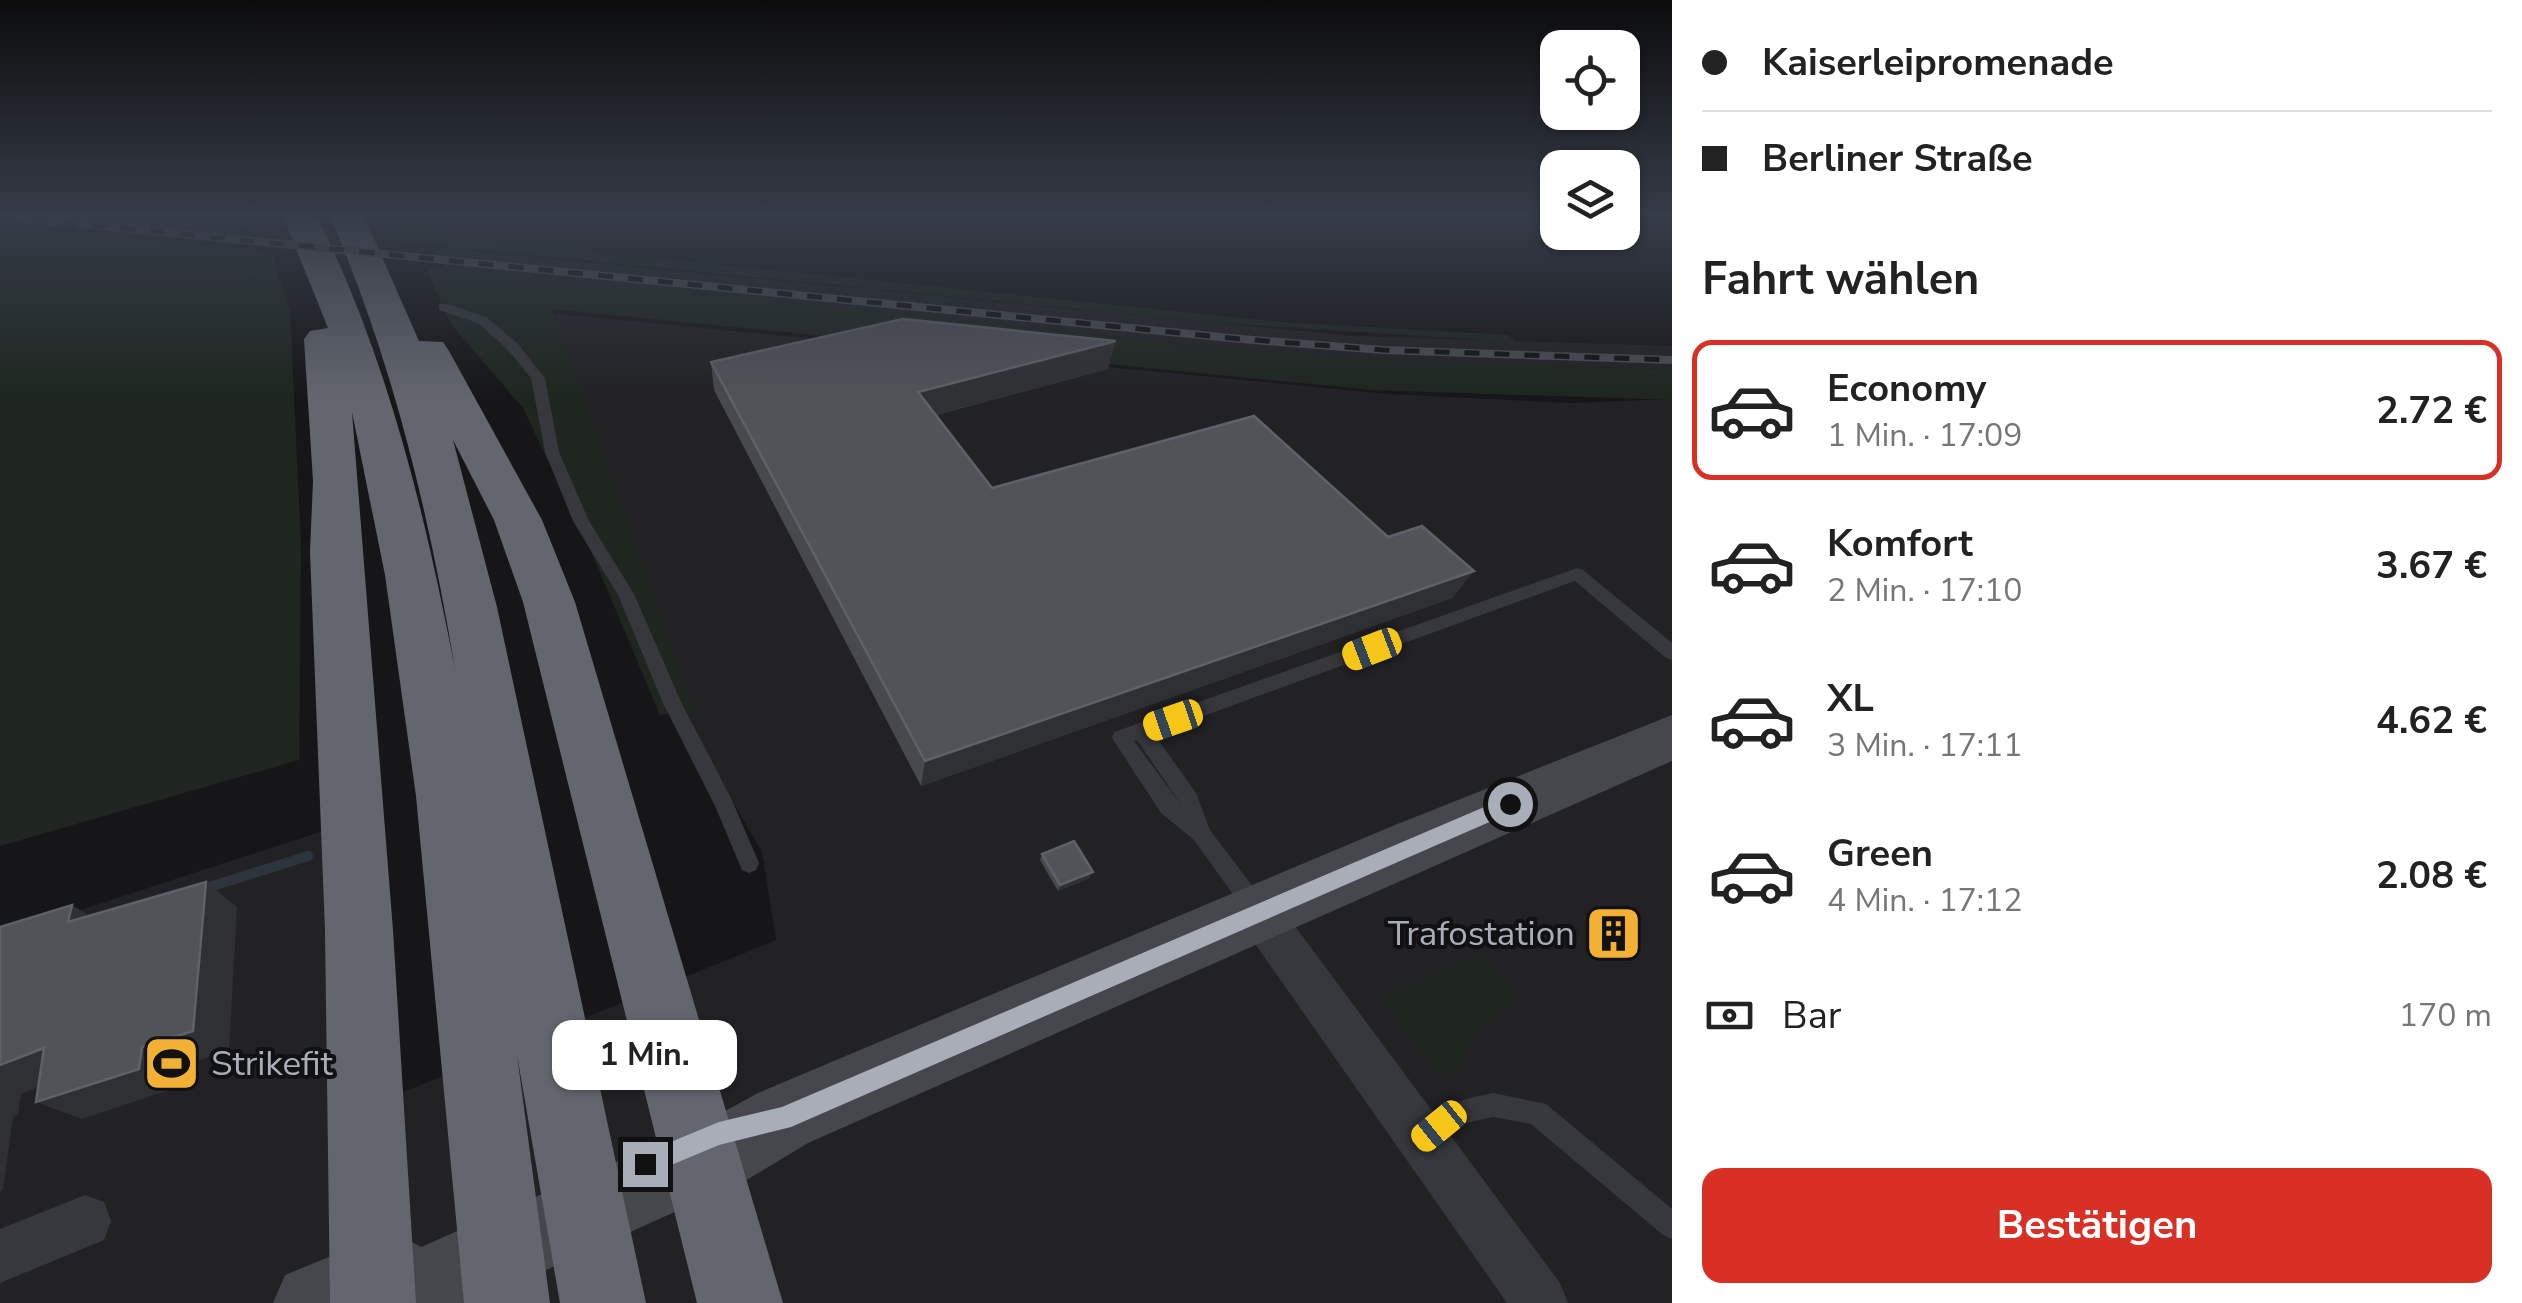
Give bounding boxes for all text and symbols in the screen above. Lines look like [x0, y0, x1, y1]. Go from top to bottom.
map controls [1540, 30, 1640, 250]
button: locate [1540, 30, 1640, 130]
text: Kaiserleipromenade [1762, 37, 2114, 88]
text: Berliner Straße [1762, 133, 2033, 184]
button: layers [1540, 150, 1640, 250]
text: Fahrt wählen [1702, 249, 1979, 310]
text: Economy [1827, 363, 1986, 414]
icon: car [1707, 365, 1797, 455]
text: 2.72 € [2376, 385, 2487, 436]
text: 1 Min. · 17:09 [1827, 414, 2023, 457]
text: Komfort [1827, 518, 1973, 569]
icon: car [1707, 520, 1797, 610]
text: 3.67 € [2376, 540, 2487, 591]
text: 2 Min. · 17:10 [1827, 569, 2023, 612]
car [1339, 624, 1405, 674]
text: XL [1827, 673, 1874, 724]
icon: car [1707, 675, 1797, 765]
text: 4.62 € [2376, 695, 2487, 746]
car [1140, 696, 1206, 744]
text: 3 Min. · 17:11 [1827, 724, 2023, 767]
route start [1488, 782, 1533, 827]
text: Green [1827, 828, 1933, 879]
icon: car [1707, 830, 1797, 920]
text: 2.08 € [2376, 850, 2487, 901]
text: 4 Min. · 17:12 [1827, 879, 2023, 922]
building icon: Trafostation [1584, 903, 1644, 963]
place label: Trafostation [1388, 910, 1575, 957]
icon: cash [1702, 988, 1757, 1043]
text: Bar [1782, 990, 1841, 1041]
text: 170 m [2399, 994, 2492, 1037]
callout: 1 Min. [552, 1019, 738, 1089]
sports icon: Strikefit [142, 1033, 202, 1093]
text: 1 Min. [599, 1033, 690, 1076]
place label: Strikefit [211, 1040, 334, 1087]
car [1406, 1095, 1472, 1157]
route end [623, 1142, 668, 1187]
button: Bestätigen [1702, 1168, 2492, 1283]

